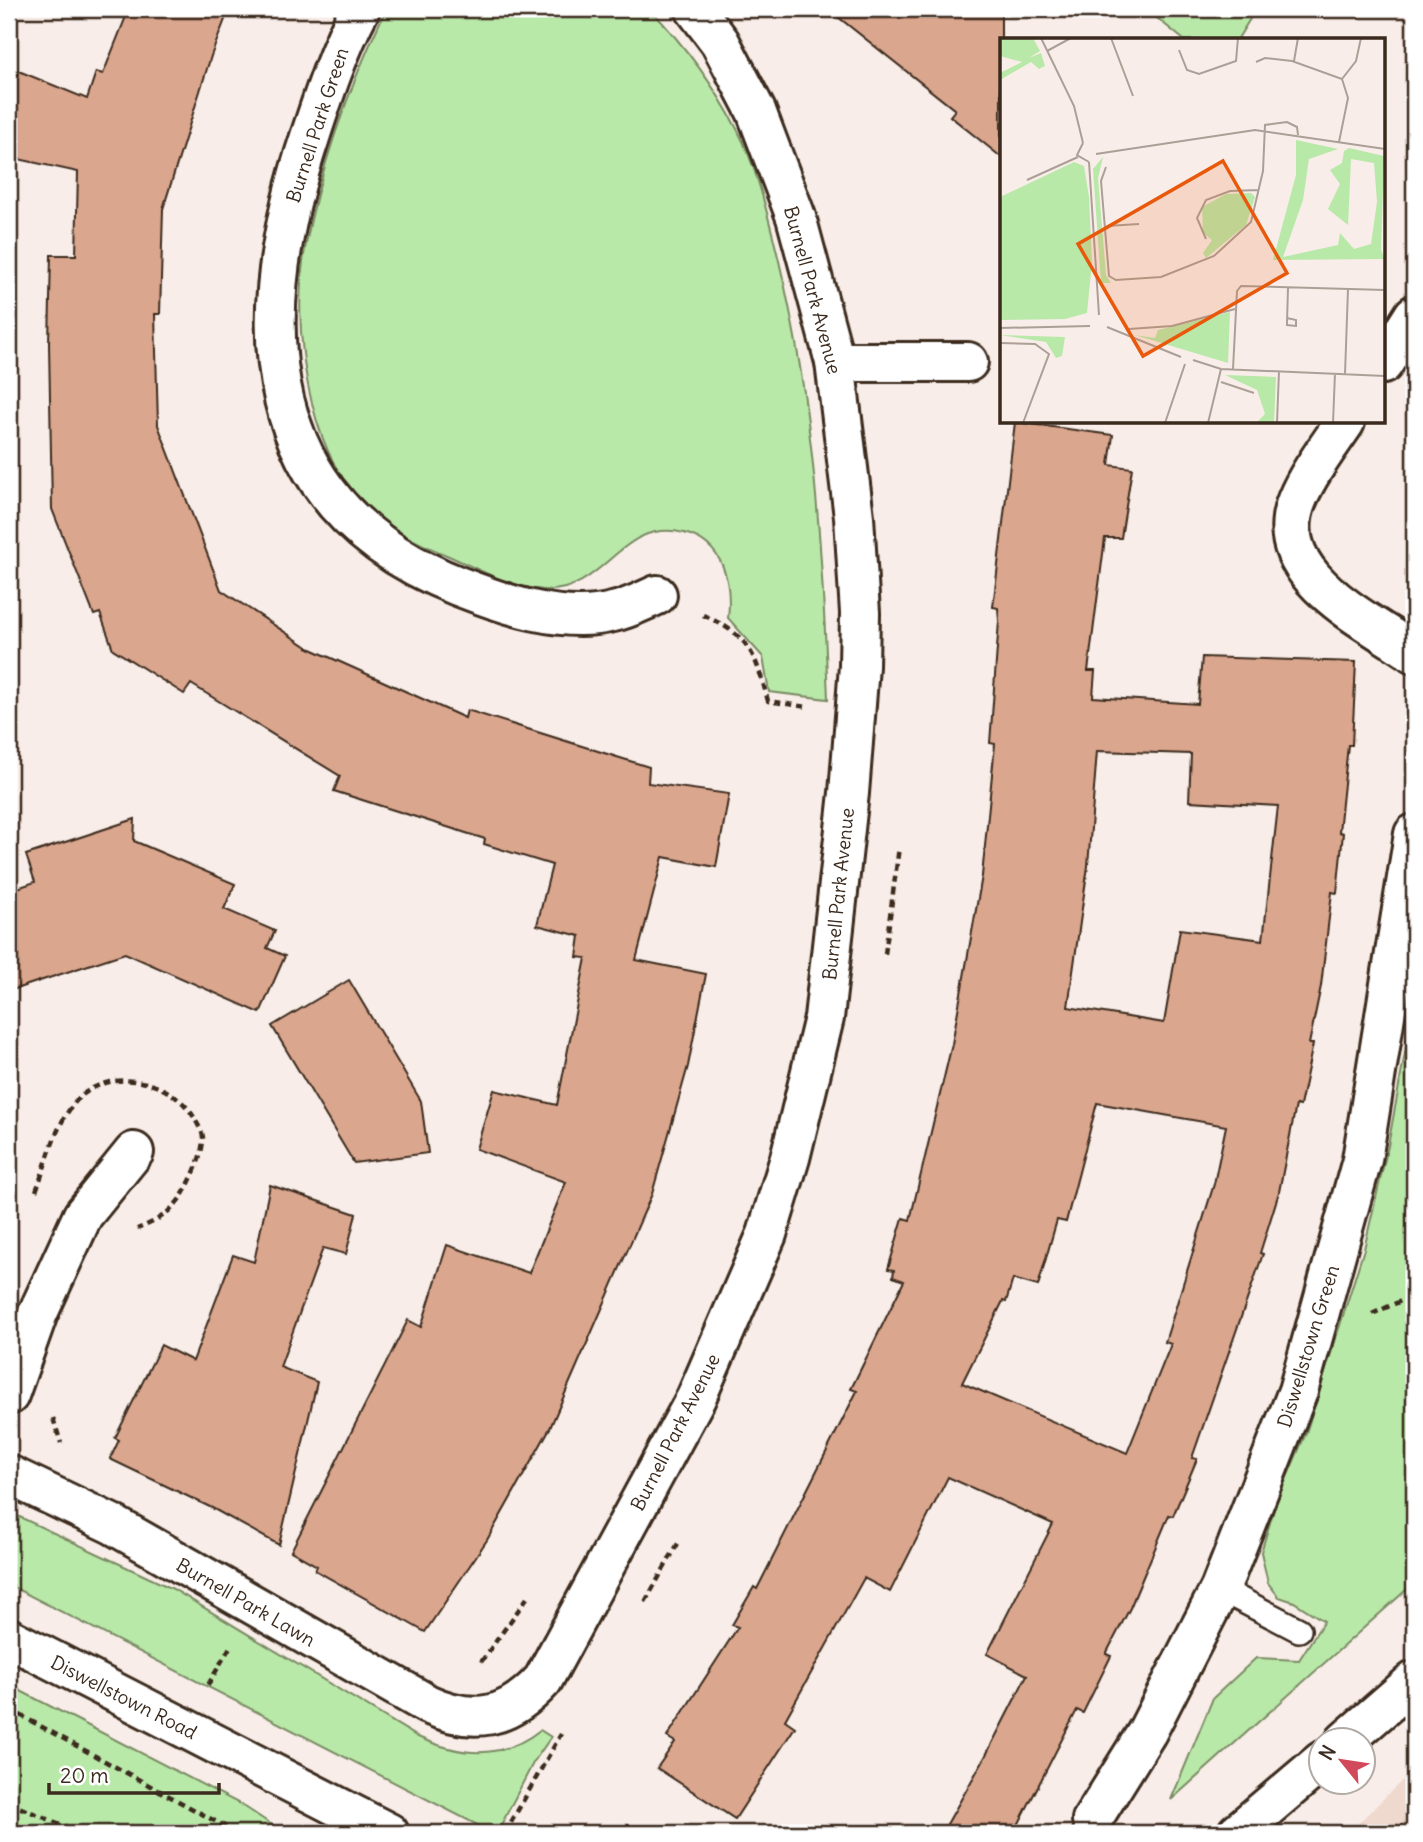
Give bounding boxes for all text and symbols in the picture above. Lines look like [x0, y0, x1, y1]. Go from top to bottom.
inset map [1000, 38, 1384, 424]
street label: Burnell Park Green [281, 44, 353, 206]
street label: Burnell Park Avenue [779, 203, 847, 377]
street label: Burnell Park Avenue [817, 807, 859, 981]
street label: Diswellstown Green [1272, 1262, 1344, 1430]
street label: Burnell Park Avenue [625, 1349, 725, 1515]
street label: Burnell Park Lawn [172, 1553, 320, 1651]
street label: Diswellstown Road [47, 1650, 201, 1744]
north arrow [1308, 1727, 1378, 1797]
text: N [1314, 1741, 1341, 1764]
scale bar [49, 1751, 219, 1795]
text: 20 m [60, 1762, 109, 1789]

